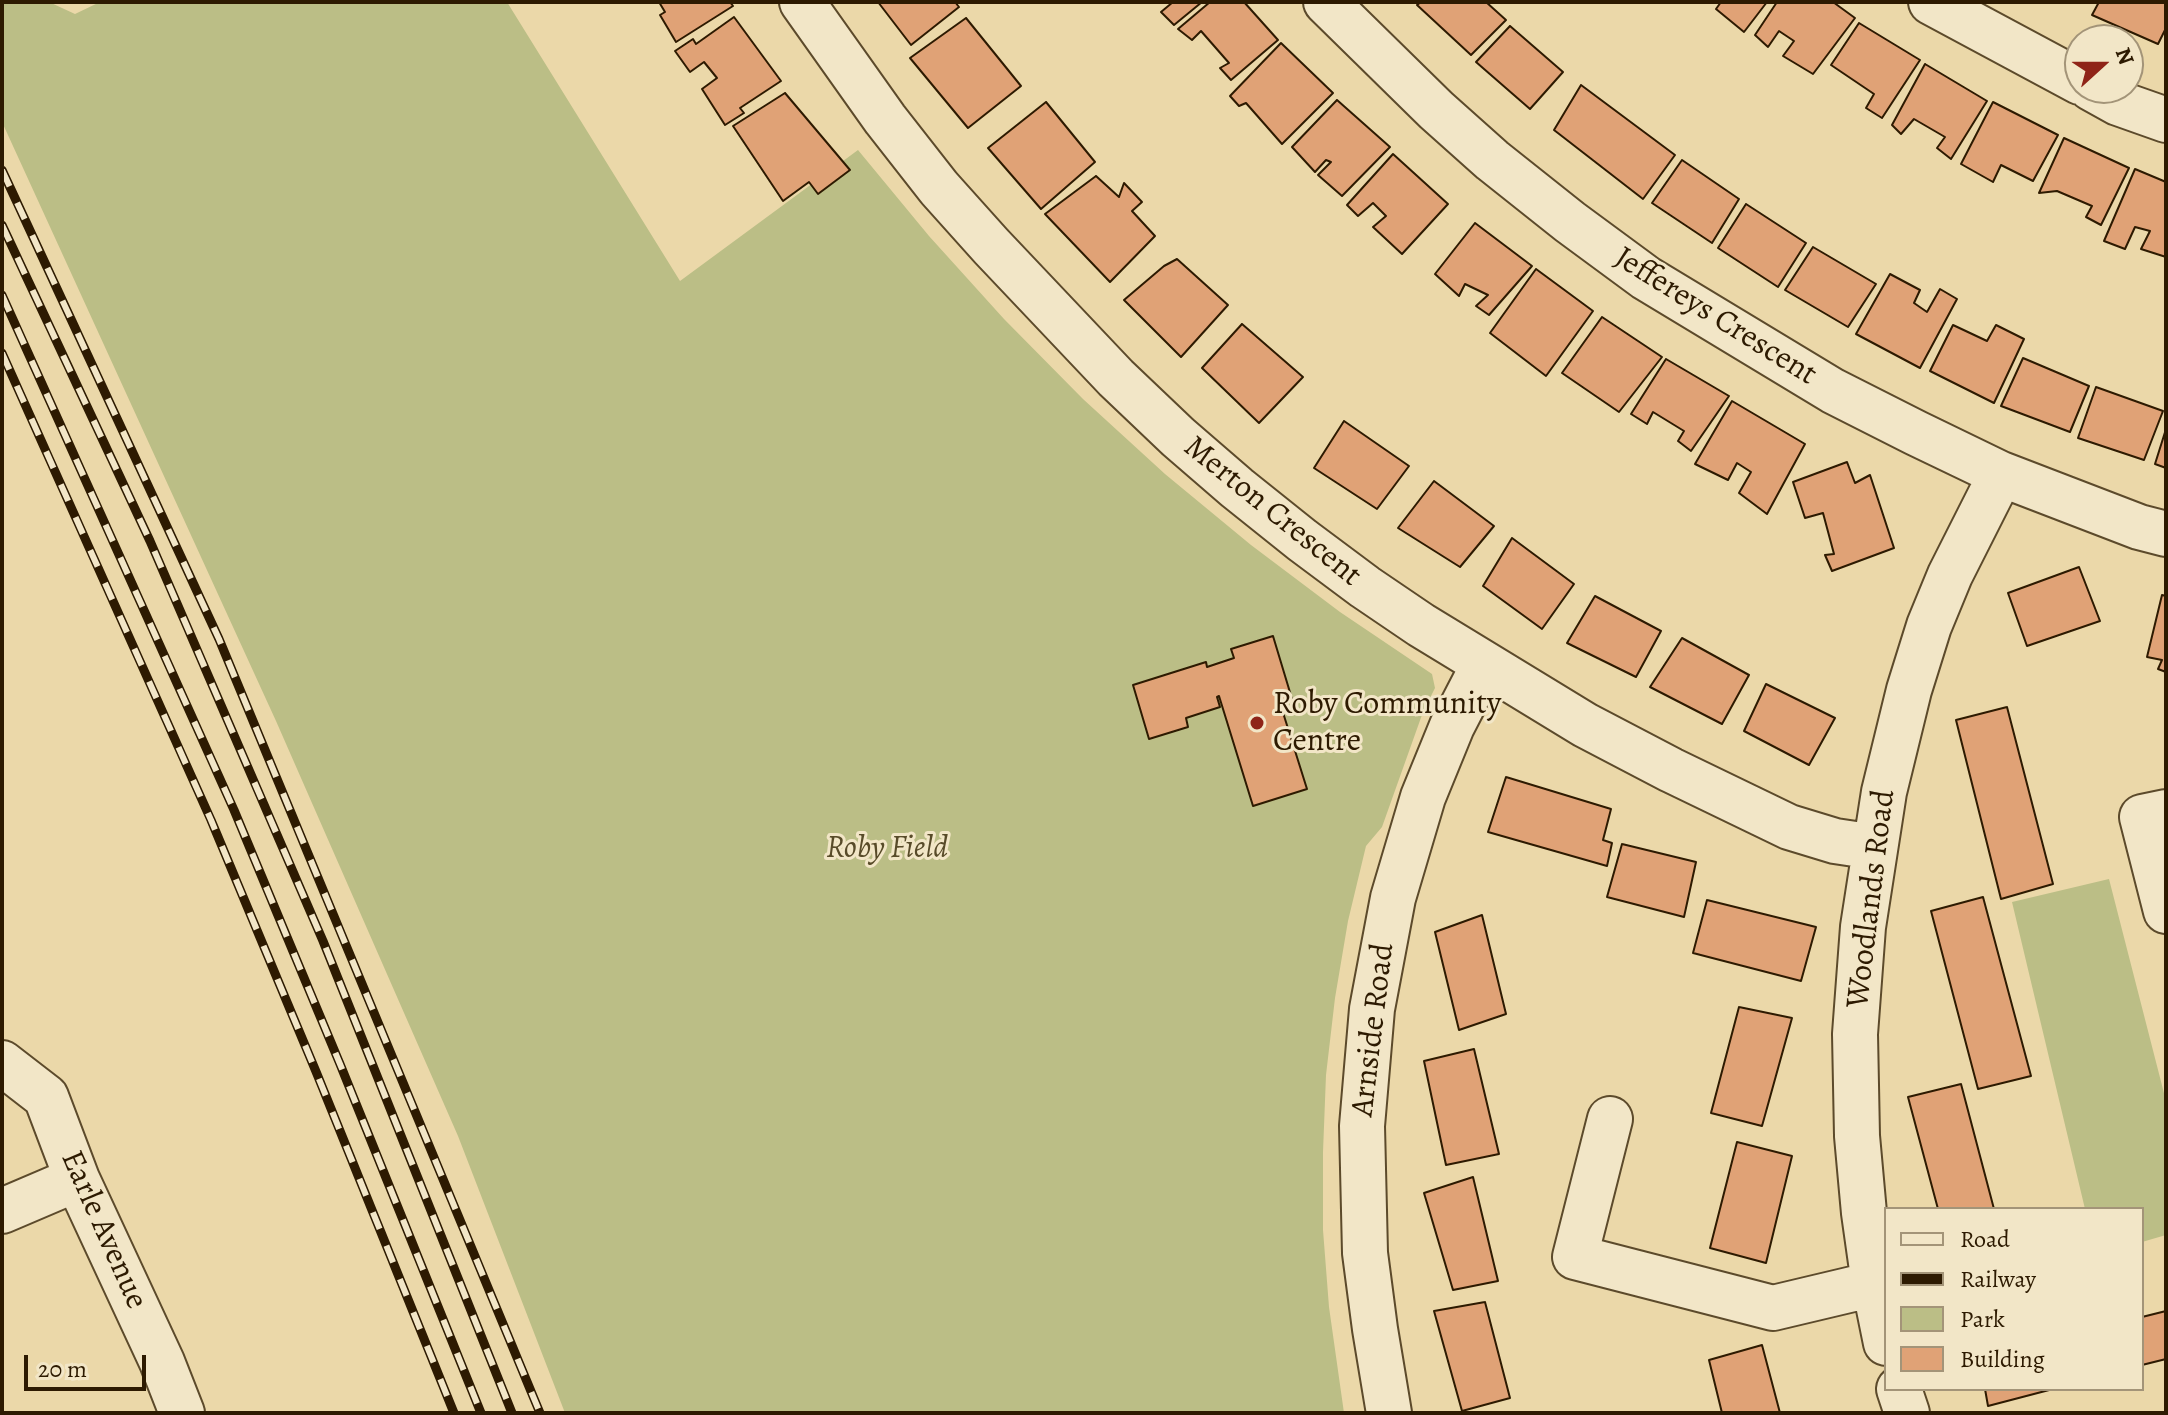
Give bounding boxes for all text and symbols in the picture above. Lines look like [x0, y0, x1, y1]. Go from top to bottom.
north arrow [2064, 24, 2144, 104]
text: N [2108, 43, 2141, 69]
street label: Jeffereys Crescent [1607, 239, 1823, 395]
street label: Merton Crescent [1175, 429, 1369, 595]
place label: Roby Community Centre [1273, 686, 1501, 761]
marker: Roby Community Centre [1248, 714, 1266, 732]
street label: Woodlands Road [1840, 788, 1904, 1010]
park label: Roby Field [826, 830, 948, 868]
street label: Arnside Road [1344, 941, 1404, 1119]
street label: Earle Avenue [51, 1145, 155, 1315]
legend [1884, 1207, 2144, 1391]
text: Road [1960, 1223, 2010, 1255]
text: Railway [1960, 1263, 2036, 1295]
text: Park [1960, 1303, 2005, 1335]
scale bar [28, 1339, 150, 1389]
text: Building [1960, 1343, 2045, 1375]
text: 20 m [38, 1353, 87, 1385]

